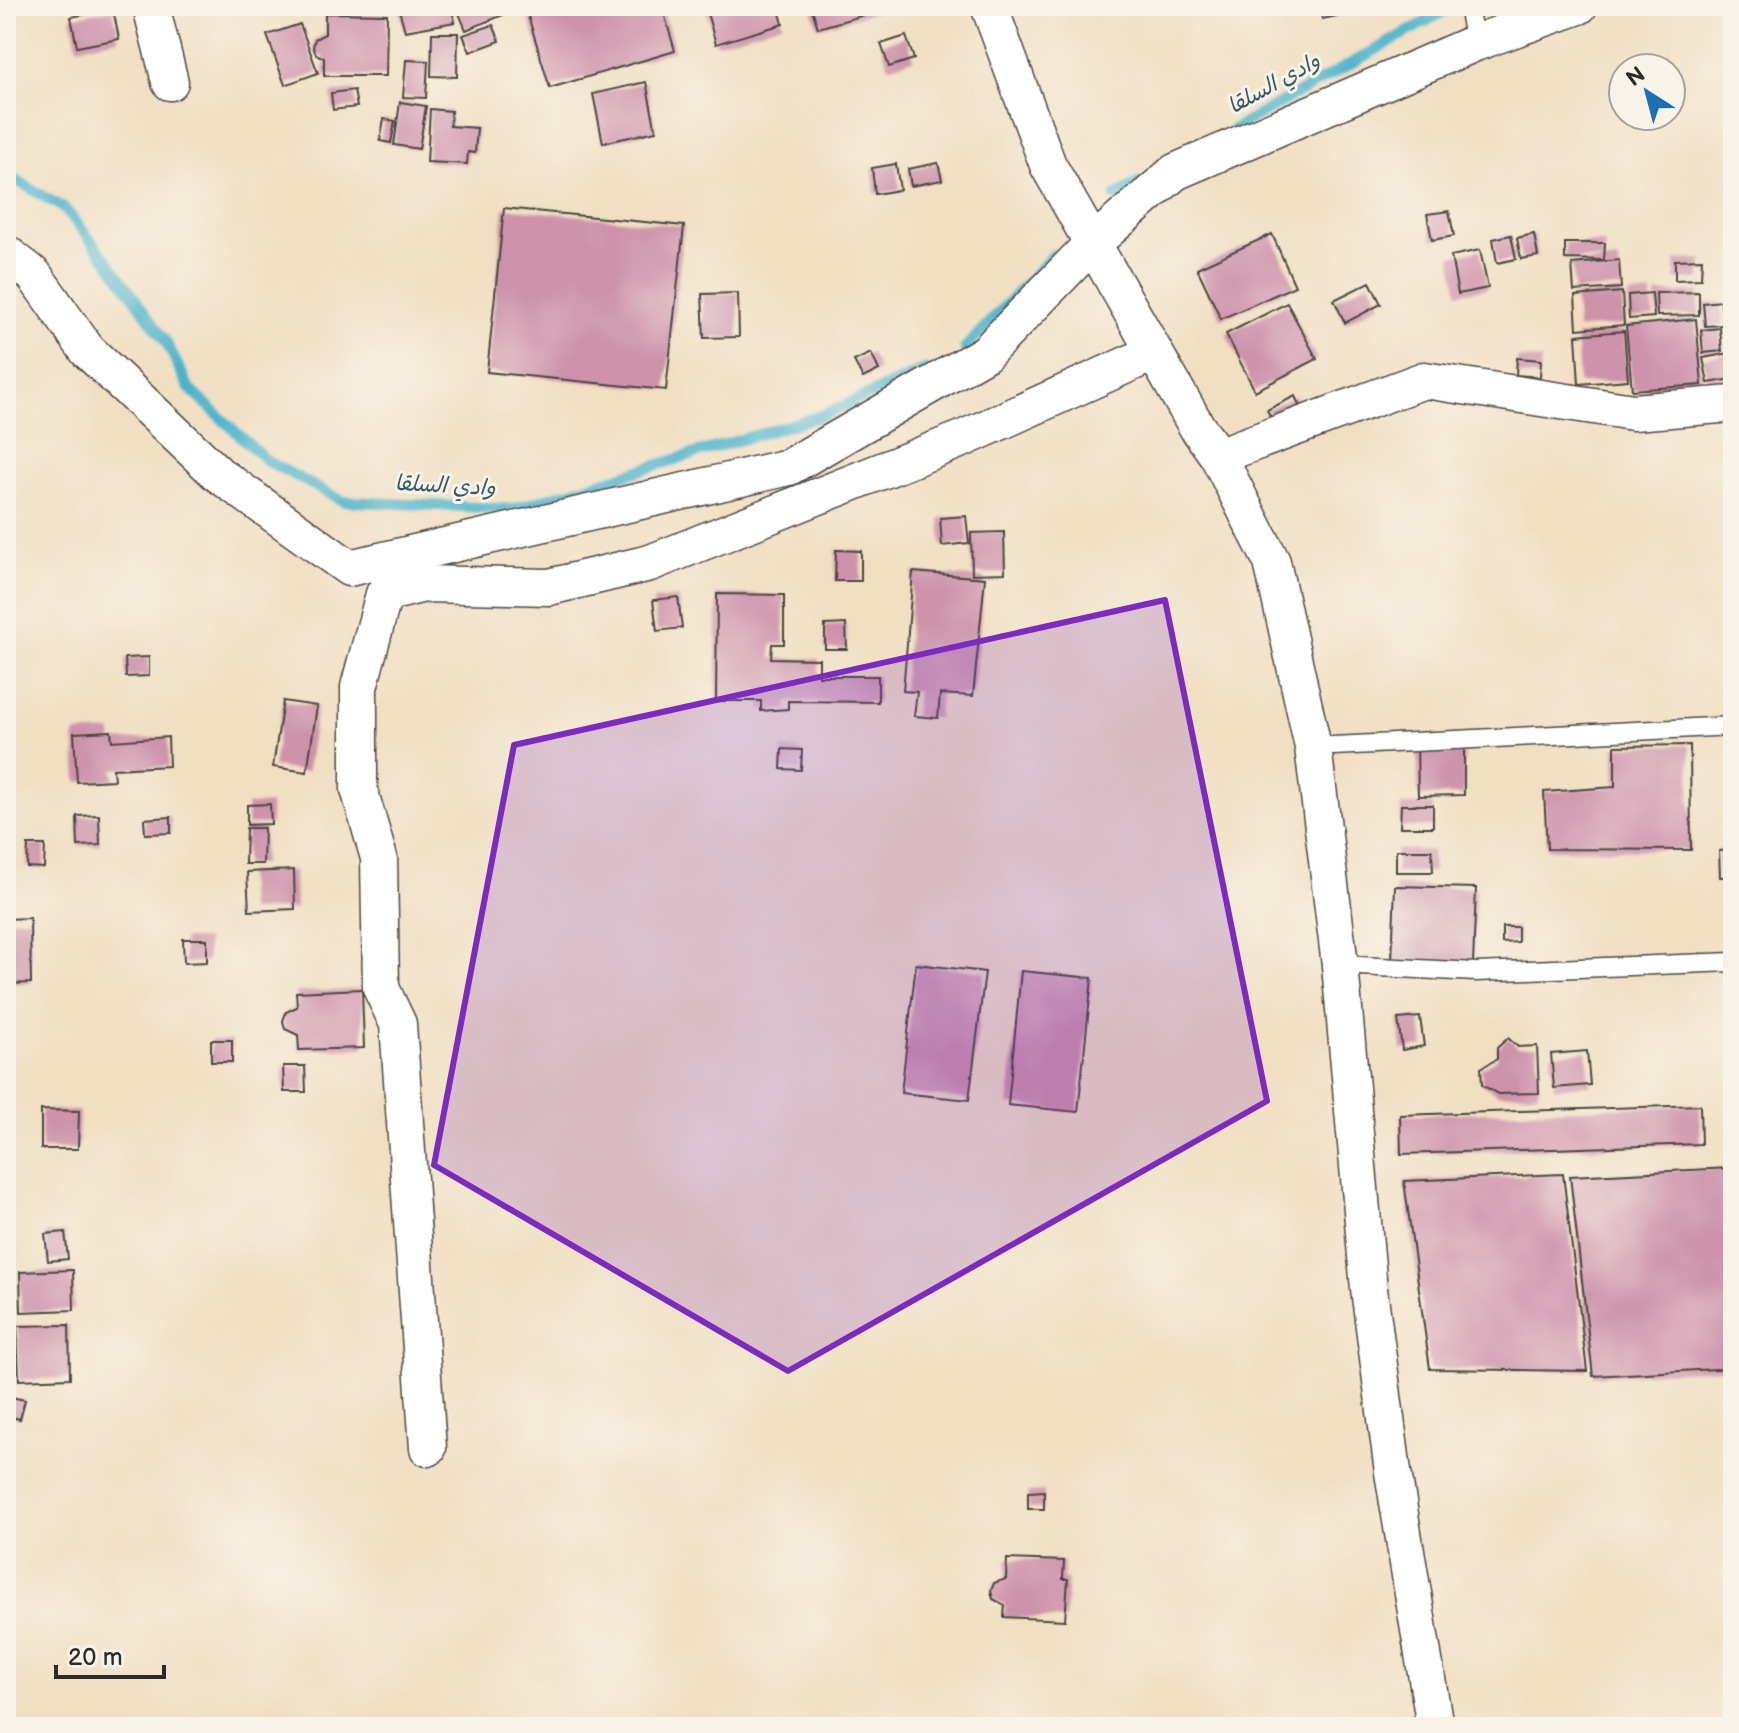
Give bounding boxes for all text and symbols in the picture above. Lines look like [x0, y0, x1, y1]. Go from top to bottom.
water label: وادي السلقا [1223, 48, 1325, 121]
north arrow [1607, 52, 1687, 132]
text: N [1622, 61, 1651, 93]
water label: وادي السلقا [394, 470, 496, 503]
scale bar [56, 1629, 164, 1679]
text: 20 m [68, 1643, 123, 1672]

